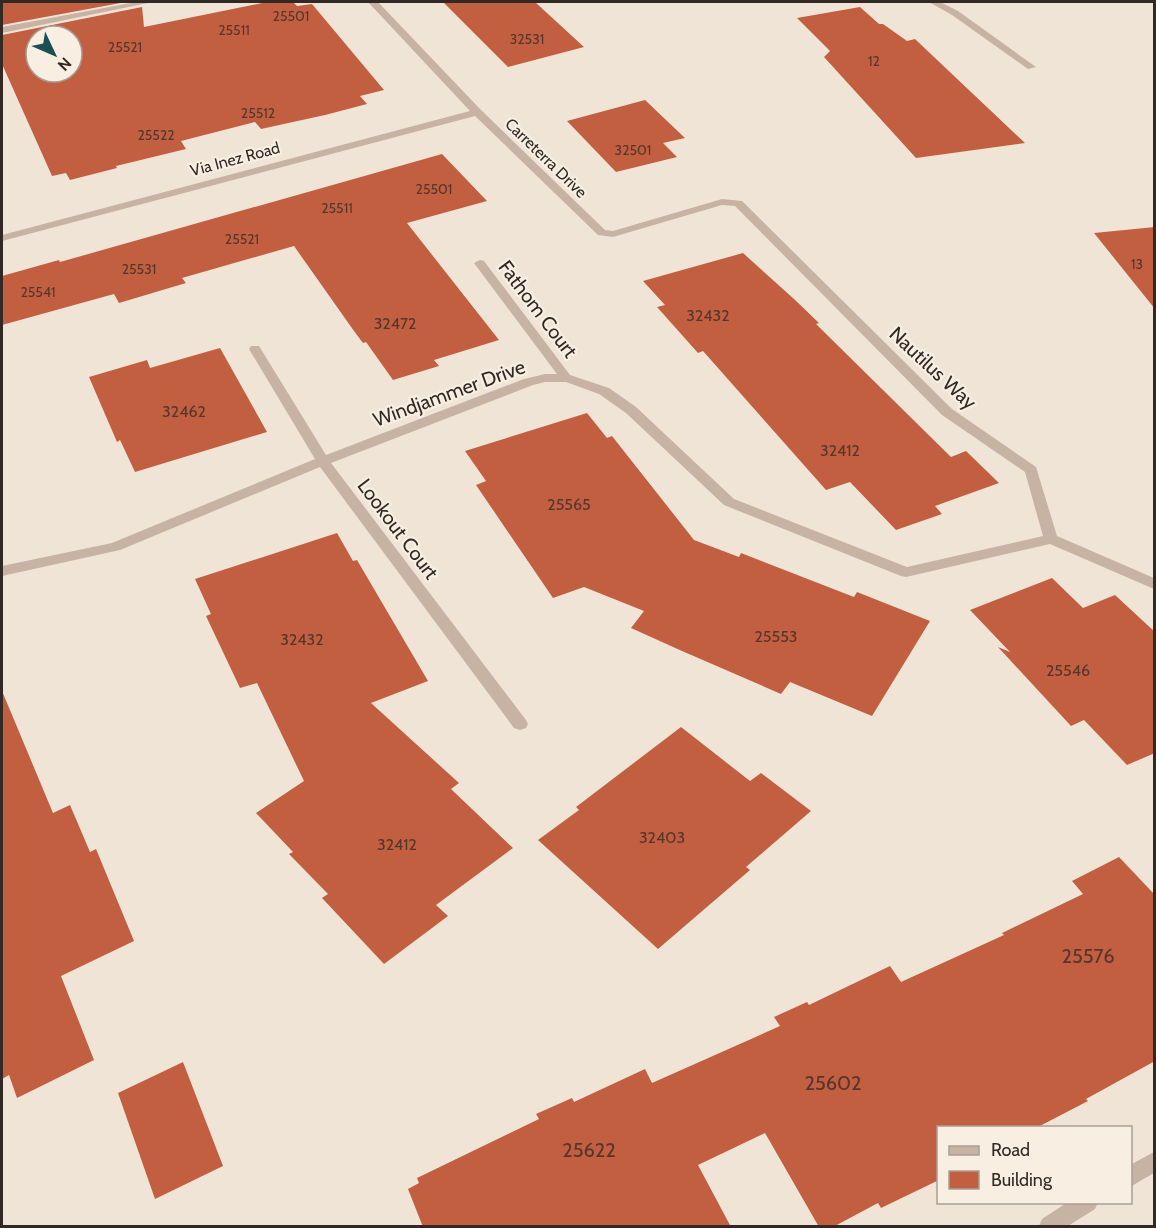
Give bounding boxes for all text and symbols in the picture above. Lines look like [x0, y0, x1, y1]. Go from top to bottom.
house number: 25501 [273, 7, 309, 25]
house number: 25511 [218, 21, 250, 39]
north arrow [24, 24, 84, 84]
house number: 32531 [510, 30, 544, 48]
house number: 25521 [108, 38, 142, 56]
house number: 12 [868, 52, 880, 70]
text: N [54, 53, 75, 75]
house number: 25512 [241, 104, 275, 122]
street label: Carreterra Drive [501, 114, 591, 202]
house number: 25522 [137, 126, 175, 144]
street label: Via Inez Road [188, 138, 282, 180]
house number: 32501 [615, 141, 651, 159]
house number: 25501 [416, 180, 452, 198]
house number: 25511 [321, 199, 353, 217]
house number: 25521 [225, 230, 259, 248]
street label: Fathom Court [494, 255, 583, 363]
house number: 13 [1131, 255, 1143, 273]
house number: 25531 [122, 260, 156, 278]
house number: 25541 [20, 283, 56, 301]
house number: 32432 [686, 306, 730, 325]
house number: 32472 [374, 314, 416, 333]
street label: Nautilus Way [884, 322, 982, 414]
street label: Windjammer Drive [370, 354, 528, 432]
house number: 32462 [162, 402, 206, 421]
house number: 32412 [820, 441, 860, 460]
street label: Lookout Court [352, 474, 444, 584]
house number: 25565 [547, 495, 591, 514]
house number: 25553 [754, 627, 798, 646]
house number: 32432 [280, 630, 324, 649]
house number: 25546 [1046, 661, 1090, 680]
house number: 32403 [639, 828, 685, 847]
house number: 32412 [377, 835, 417, 854]
house number: 25576 [1061, 944, 1115, 968]
house number: 25602 [804, 1071, 862, 1095]
legend [937, 1126, 1132, 1204]
house number: 25622 [562, 1138, 616, 1162]
text: Road [991, 1139, 1030, 1161]
text: Building [991, 1169, 1053, 1191]

